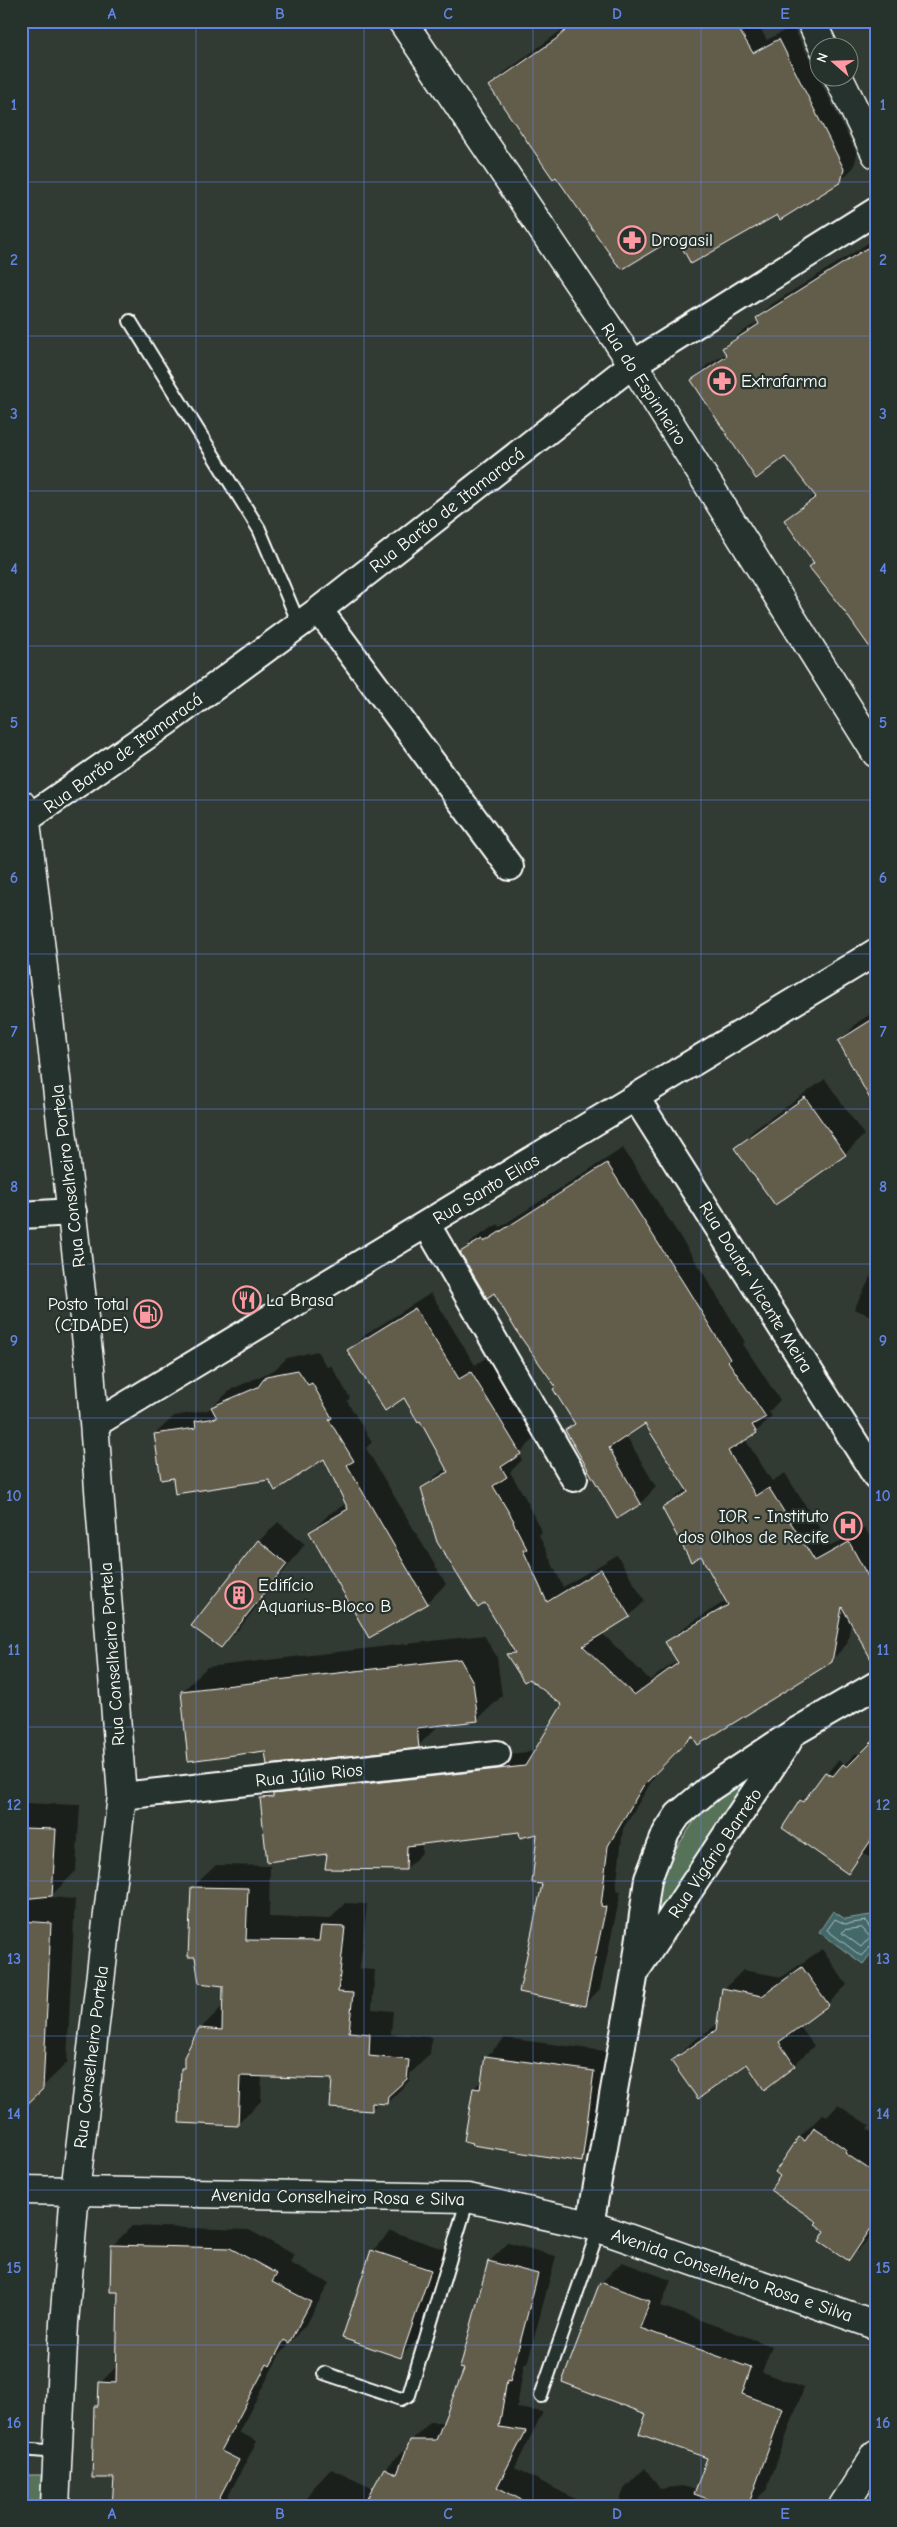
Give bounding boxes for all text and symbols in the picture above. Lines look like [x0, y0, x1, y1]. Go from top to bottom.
text: A [108, 5, 117, 23]
text: B [275, 5, 285, 23]
text: C [443, 5, 453, 23]
text: D [612, 5, 622, 23]
text: E [780, 5, 790, 23]
north arrow [810, 38, 860, 88]
text: N [813, 51, 832, 65]
text: 1 [11, 96, 17, 114]
text: 1 [880, 96, 886, 114]
pharmacy icon: Drogasil [617, 225, 647, 255]
place label: Drogasil [651, 230, 713, 251]
text: 2 [10, 251, 18, 269]
text: 2 [879, 251, 887, 269]
street label: Rua do Espinheiro [596, 319, 691, 449]
pharmacy icon: Extrafarma [707, 366, 737, 396]
place label: Extrafarma [741, 371, 827, 392]
text: 3 [10, 405, 18, 423]
text: 3 [879, 405, 887, 423]
street label: Rua Barão de Itamaracá [366, 443, 529, 577]
text: 4 [10, 560, 18, 578]
text: 4 [879, 560, 887, 578]
street label: Rua Barão de Itamaracá [40, 689, 207, 818]
text: 5 [10, 714, 18, 732]
text: 5 [879, 714, 887, 732]
text: 6 [10, 869, 18, 887]
text: 6 [879, 869, 887, 887]
text: 7 [10, 1023, 18, 1041]
text: 7 [879, 1023, 887, 1041]
street label: Rua Conselheiro Portela [47, 1083, 90, 1269]
street label: Rua Santo Elias [429, 1149, 543, 1229]
text: 8 [10, 1178, 18, 1196]
text: 8 [879, 1178, 887, 1196]
street label: Rua Doutor Vicente Meira [694, 1198, 817, 1377]
restaurant icon: La Brasa [232, 1285, 262, 1315]
place label: La Brasa [266, 1290, 334, 1311]
place label: Posto Total (CIDADE) [48, 1294, 129, 1336]
fuel station icon: Posto Total (CIDADE) [133, 1299, 163, 1329]
text: 9 [10, 1332, 18, 1350]
text: 9 [879, 1332, 887, 1350]
text: 10 [6, 1487, 22, 1505]
text: 10 [875, 1487, 891, 1505]
place label: IOR - Instituto dos Olhos de Recife [678, 1506, 829, 1548]
hospital icon: IOR - Instituto dos Olhos de Recife [833, 1511, 863, 1541]
street label: Rua Conselheiro Portela [96, 1561, 129, 1747]
place label: Edifício Aquarius-Bloco B [258, 1575, 391, 1617]
building icon: Edifício Aquarius-Bloco B [224, 1580, 254, 1610]
text: 11 [8, 1641, 20, 1659]
text: 11 [877, 1641, 889, 1659]
street label: Rua Júlio Rios [254, 1759, 364, 1792]
street label: Rua Vigário Barreto [664, 1784, 767, 1922]
text: 12 [7, 1796, 21, 1814]
text: 12 [876, 1796, 890, 1814]
text: 13 [7, 1950, 21, 1968]
text: 13 [876, 1950, 890, 1968]
street label: Rua Conselheiro Portela [70, 1964, 113, 2150]
text: 14 [7, 2105, 21, 2123]
text: 14 [876, 2105, 890, 2123]
street label: Avenida Conselheiro Rosa e Silva [211, 2185, 465, 2210]
street label: Avenida Conselheiro Rosa e Silva [609, 2224, 855, 2327]
text: 15 [7, 2259, 21, 2277]
text: 15 [876, 2259, 890, 2277]
text: 16 [7, 2414, 21, 2432]
text: 16 [876, 2414, 890, 2432]
text: A [108, 2505, 117, 2523]
text: B [275, 2505, 285, 2523]
text: C [443, 2505, 453, 2523]
text: D [612, 2505, 622, 2523]
text: E [780, 2505, 790, 2523]

